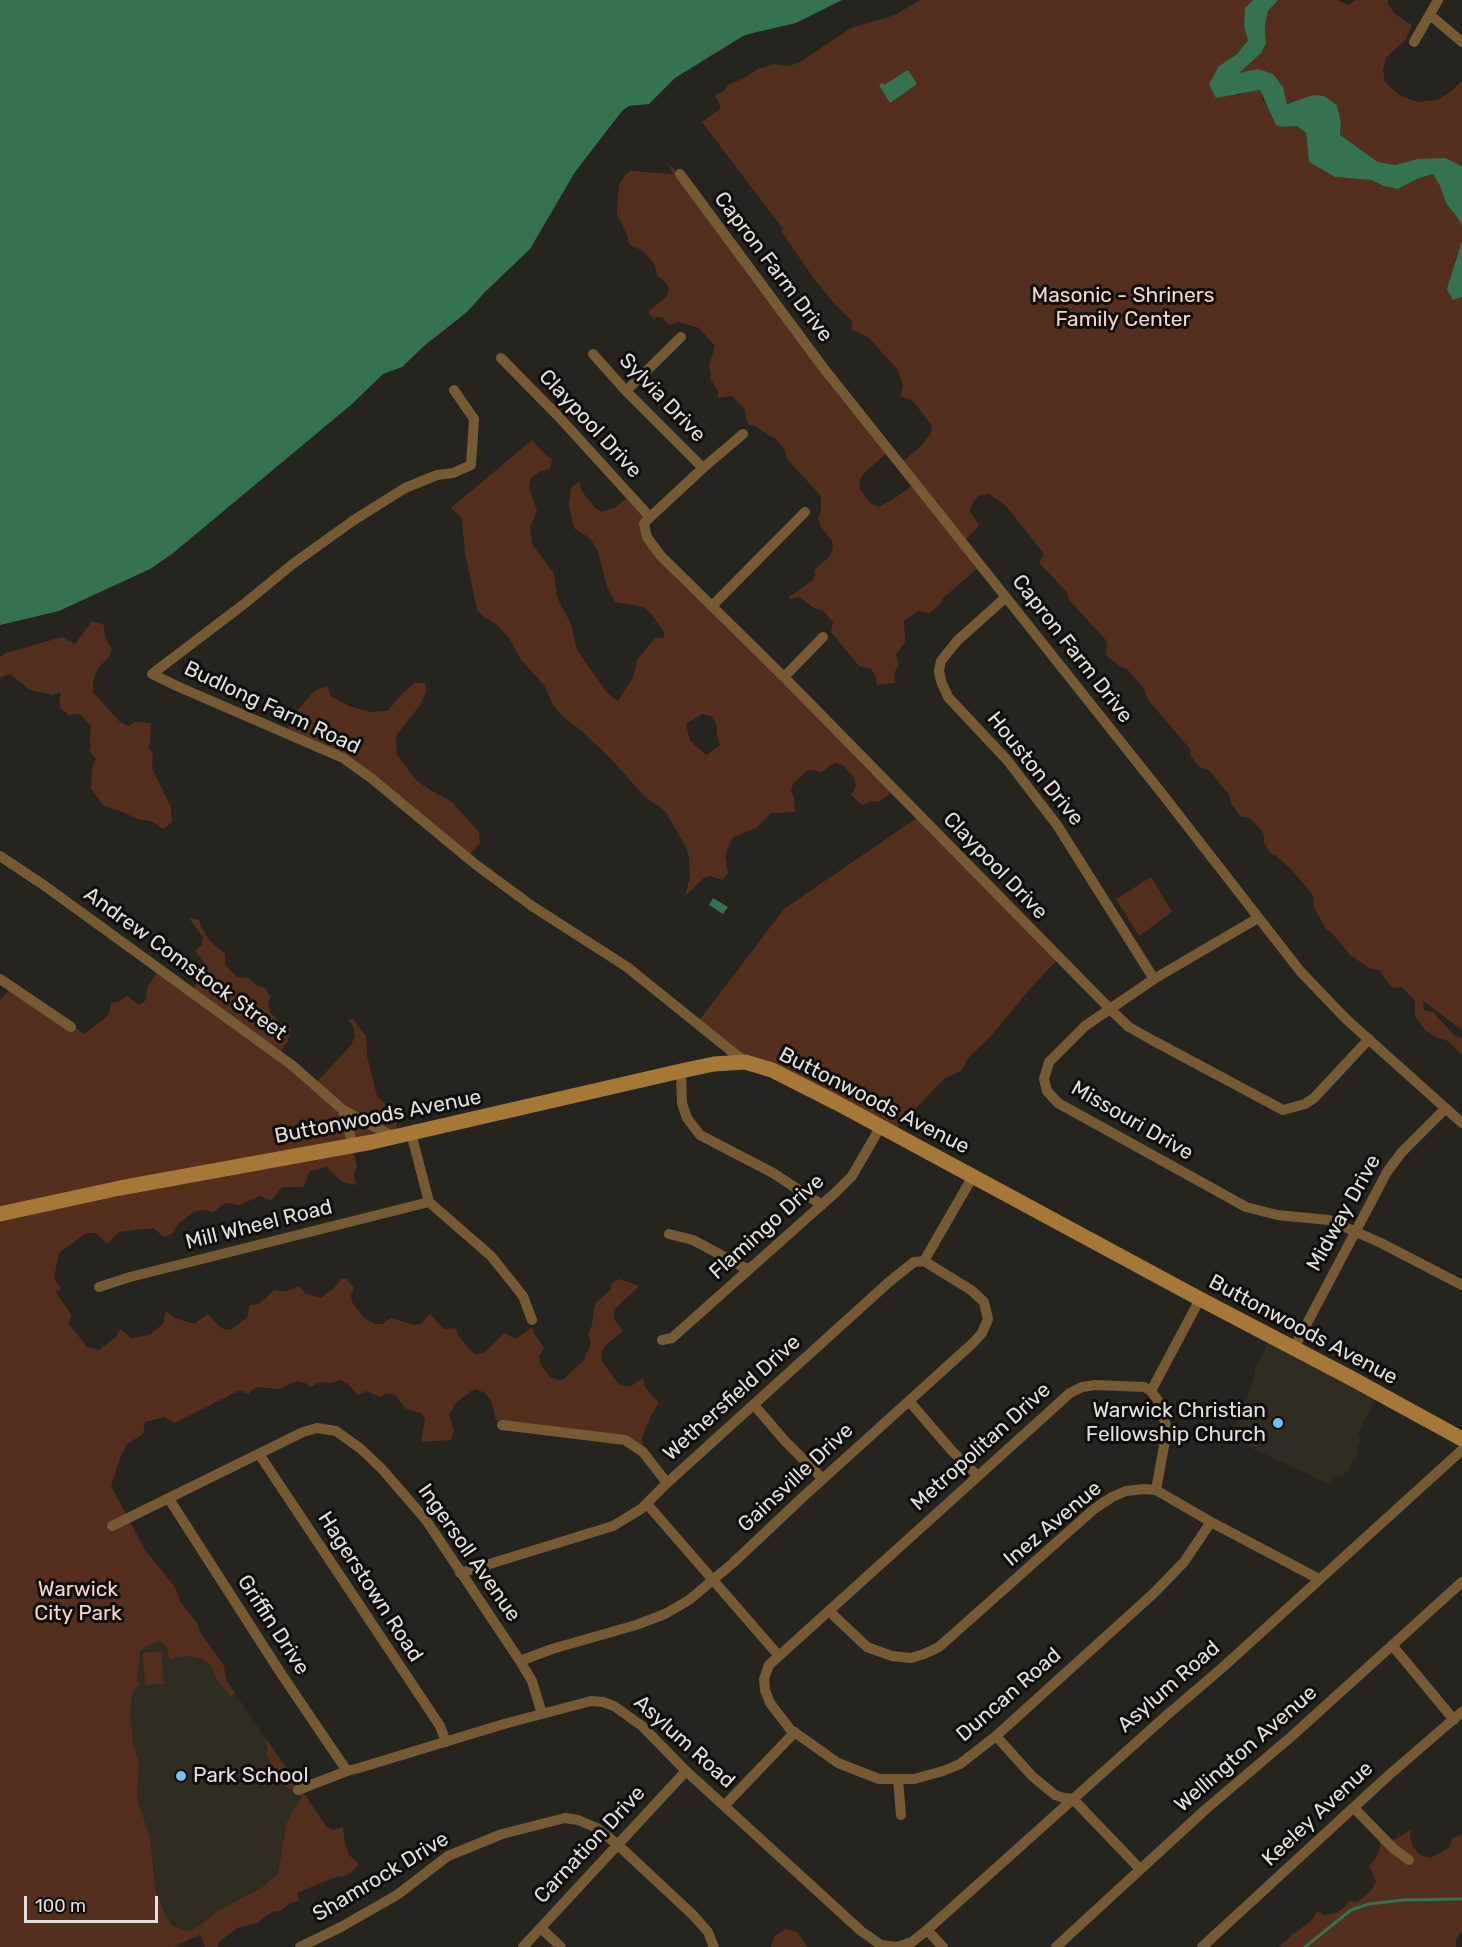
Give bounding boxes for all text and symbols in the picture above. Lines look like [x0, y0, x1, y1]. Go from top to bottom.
street label: Capron Farm Drive [708, 187, 838, 347]
park label: Masonic - Shriners Family Center [1032, 283, 1214, 333]
street label: Sylvia Drive [613, 348, 711, 448]
street label: Claypool Drive [533, 364, 647, 484]
street label: Capron Farm Drive [1006, 570, 1138, 728]
street label: Budlong Farm Road [180, 656, 364, 760]
street label: Houston Drive [981, 707, 1089, 831]
street label: Claypool Drive [938, 807, 1052, 925]
street label: Andrew Comstock Street [79, 882, 291, 1046]
street label: Buttonwoods Avenue [775, 1042, 973, 1160]
street label: Missouri Drive [1067, 1076, 1197, 1166]
street label: Buttonwoods Avenue [272, 1085, 484, 1149]
street label: Midway Drive [1302, 1150, 1386, 1276]
street label: Flamingo Drive [704, 1169, 830, 1285]
street label: Mill Wheel Road [183, 1195, 335, 1255]
street label: Buttonwoods Avenue [1204, 1270, 1402, 1390]
street label: Wethersfield Drive [658, 1330, 806, 1466]
street label: Metropolitan Drive [906, 1378, 1056, 1516]
place label: Warwick Christian Fellowship Church [1086, 1398, 1266, 1448]
marker: Warwick Christian Fellowship Church [1271, 1416, 1285, 1430]
street label: Gainsville Drive [733, 1418, 859, 1538]
street label: Inez Avenue [999, 1476, 1107, 1572]
street label: Ingersoll Avenue [412, 1479, 526, 1627]
street label: Hagerstown Road [312, 1507, 428, 1667]
street label: Griffin Drive [231, 1570, 315, 1680]
park label: Warwick City Park [34, 1577, 122, 1627]
street label: Asylum Road [1113, 1636, 1225, 1738]
street label: Duncan Road [951, 1643, 1067, 1747]
street label: Wellington Avenue [1170, 1680, 1322, 1818]
street label: Asylum Road [628, 1690, 740, 1794]
street label: Keeley Avenue [1257, 1756, 1379, 1872]
place label: Park School [193, 1763, 308, 1789]
marker: Park School [174, 1769, 188, 1783]
street label: Carnation Drive [529, 1781, 651, 1909]
street label: Shamrock Drive [308, 1827, 454, 1927]
scale bar [27, 1884, 160, 1922]
text: 100 m [35, 1895, 86, 1917]

